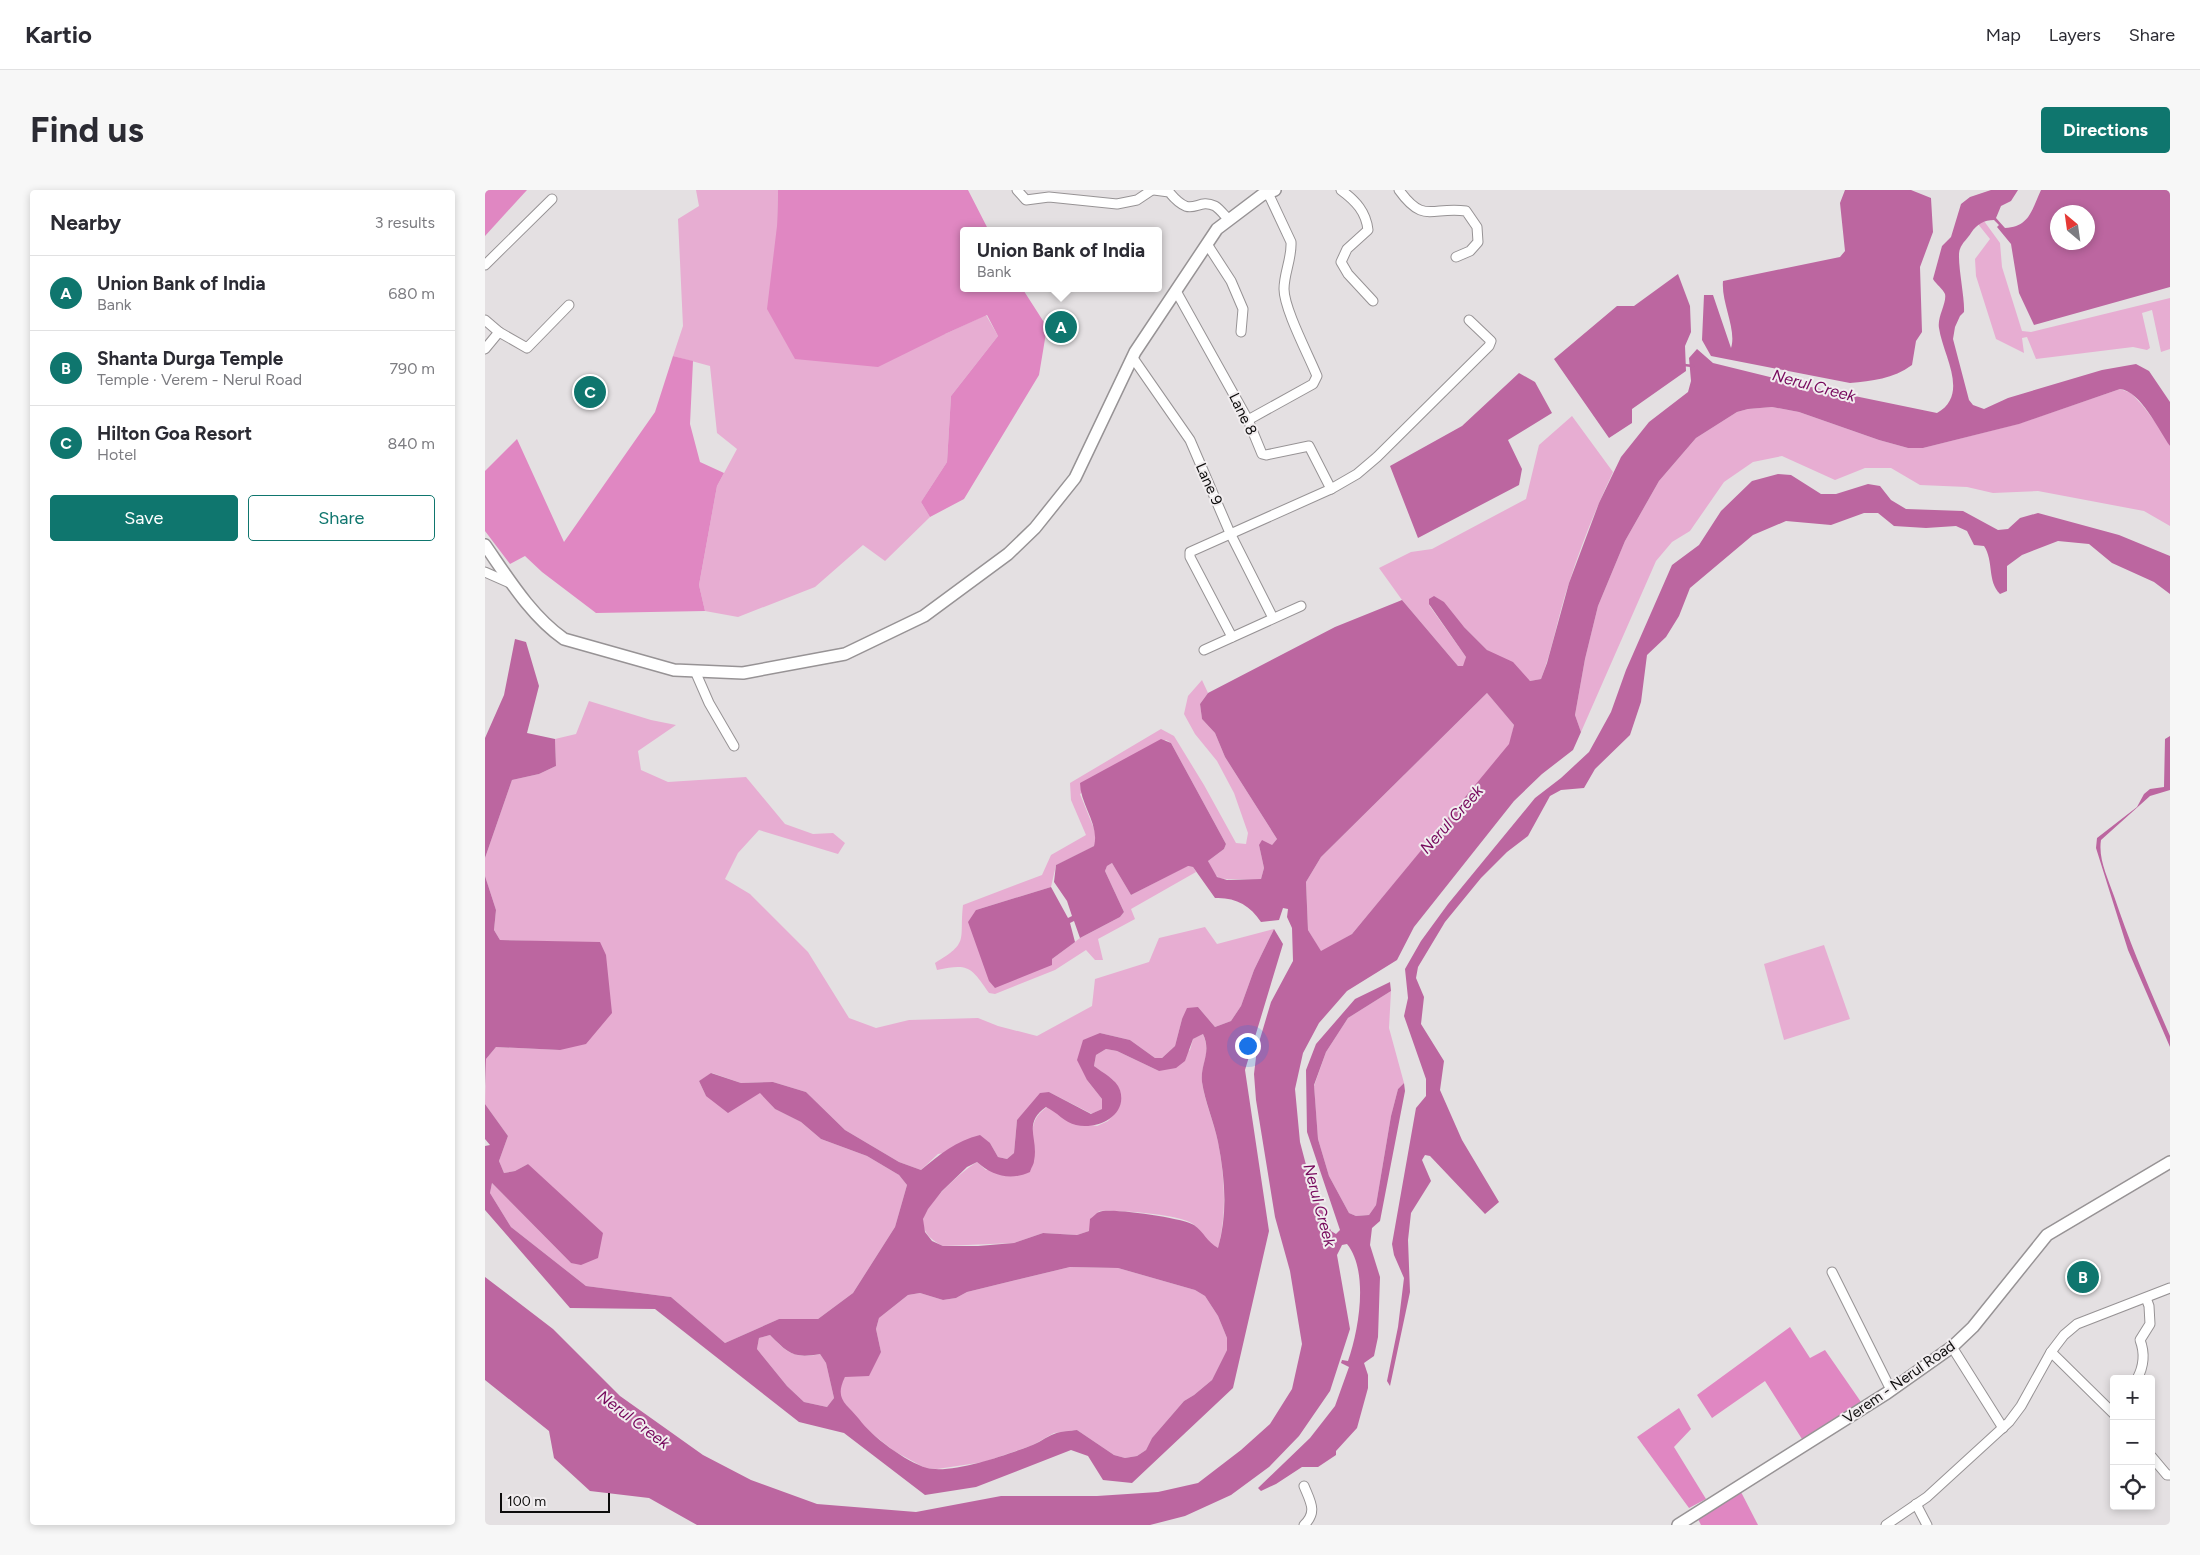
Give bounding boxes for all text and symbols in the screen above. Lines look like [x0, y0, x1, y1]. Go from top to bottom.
text: Kartio [25, 20, 92, 49]
text: Map [1986, 24, 2021, 46]
text: Layers [2049, 24, 2101, 46]
text: Share [2129, 24, 2175, 46]
button: Directions [2041, 107, 2170, 153]
text: Find us [30, 109, 144, 151]
north arrow [2050, 205, 2095, 250]
text: Nearby [50, 210, 121, 235]
text: 3 results [375, 213, 435, 232]
popup [960, 227, 1162, 292]
text: Union Bank of India [977, 239, 1145, 262]
text: Bank [977, 262, 1011, 281]
text: Union Bank of India [97, 272, 266, 295]
text: A [60, 284, 72, 303]
text: 680 m [388, 284, 435, 303]
text: Bank [97, 295, 132, 314]
pin: A [1045, 308, 1077, 346]
text: Shanta Durga Temple [97, 347, 283, 370]
text: B [61, 359, 71, 378]
text: 790 m [390, 359, 435, 378]
water label: Nerul Creek [1770, 365, 1859, 406]
text: Temple · Verem - Nerul Road [97, 370, 302, 389]
pin: C [574, 373, 606, 411]
street label: Lane 8 [1225, 390, 1261, 438]
text: Hilton Goa Resort [97, 422, 252, 445]
text: C [60, 434, 72, 453]
text: 840 m [387, 434, 435, 453]
text: Hotel [97, 445, 137, 464]
street label: Lane 9 [1192, 460, 1226, 508]
button: Save [50, 495, 238, 541]
button: Share [248, 495, 435, 541]
water label: Nerul Creek [1416, 780, 1488, 857]
your location [1235, 1033, 1261, 1059]
water label: Nerul Creek [1299, 1161, 1340, 1250]
pin: B [2067, 1258, 2099, 1296]
street label: Verem - Nerul Road [1840, 1337, 1958, 1427]
map controls [2110, 1375, 2155, 1510]
button: + [2110, 1375, 2155, 1420]
water label: Nerul Creek [594, 1386, 674, 1453]
button: − [2110, 1420, 2155, 1465]
button: locate [2110, 1465, 2155, 1510]
scale bar [500, 1490, 610, 1513]
text: 100 m [507, 1493, 546, 1510]

